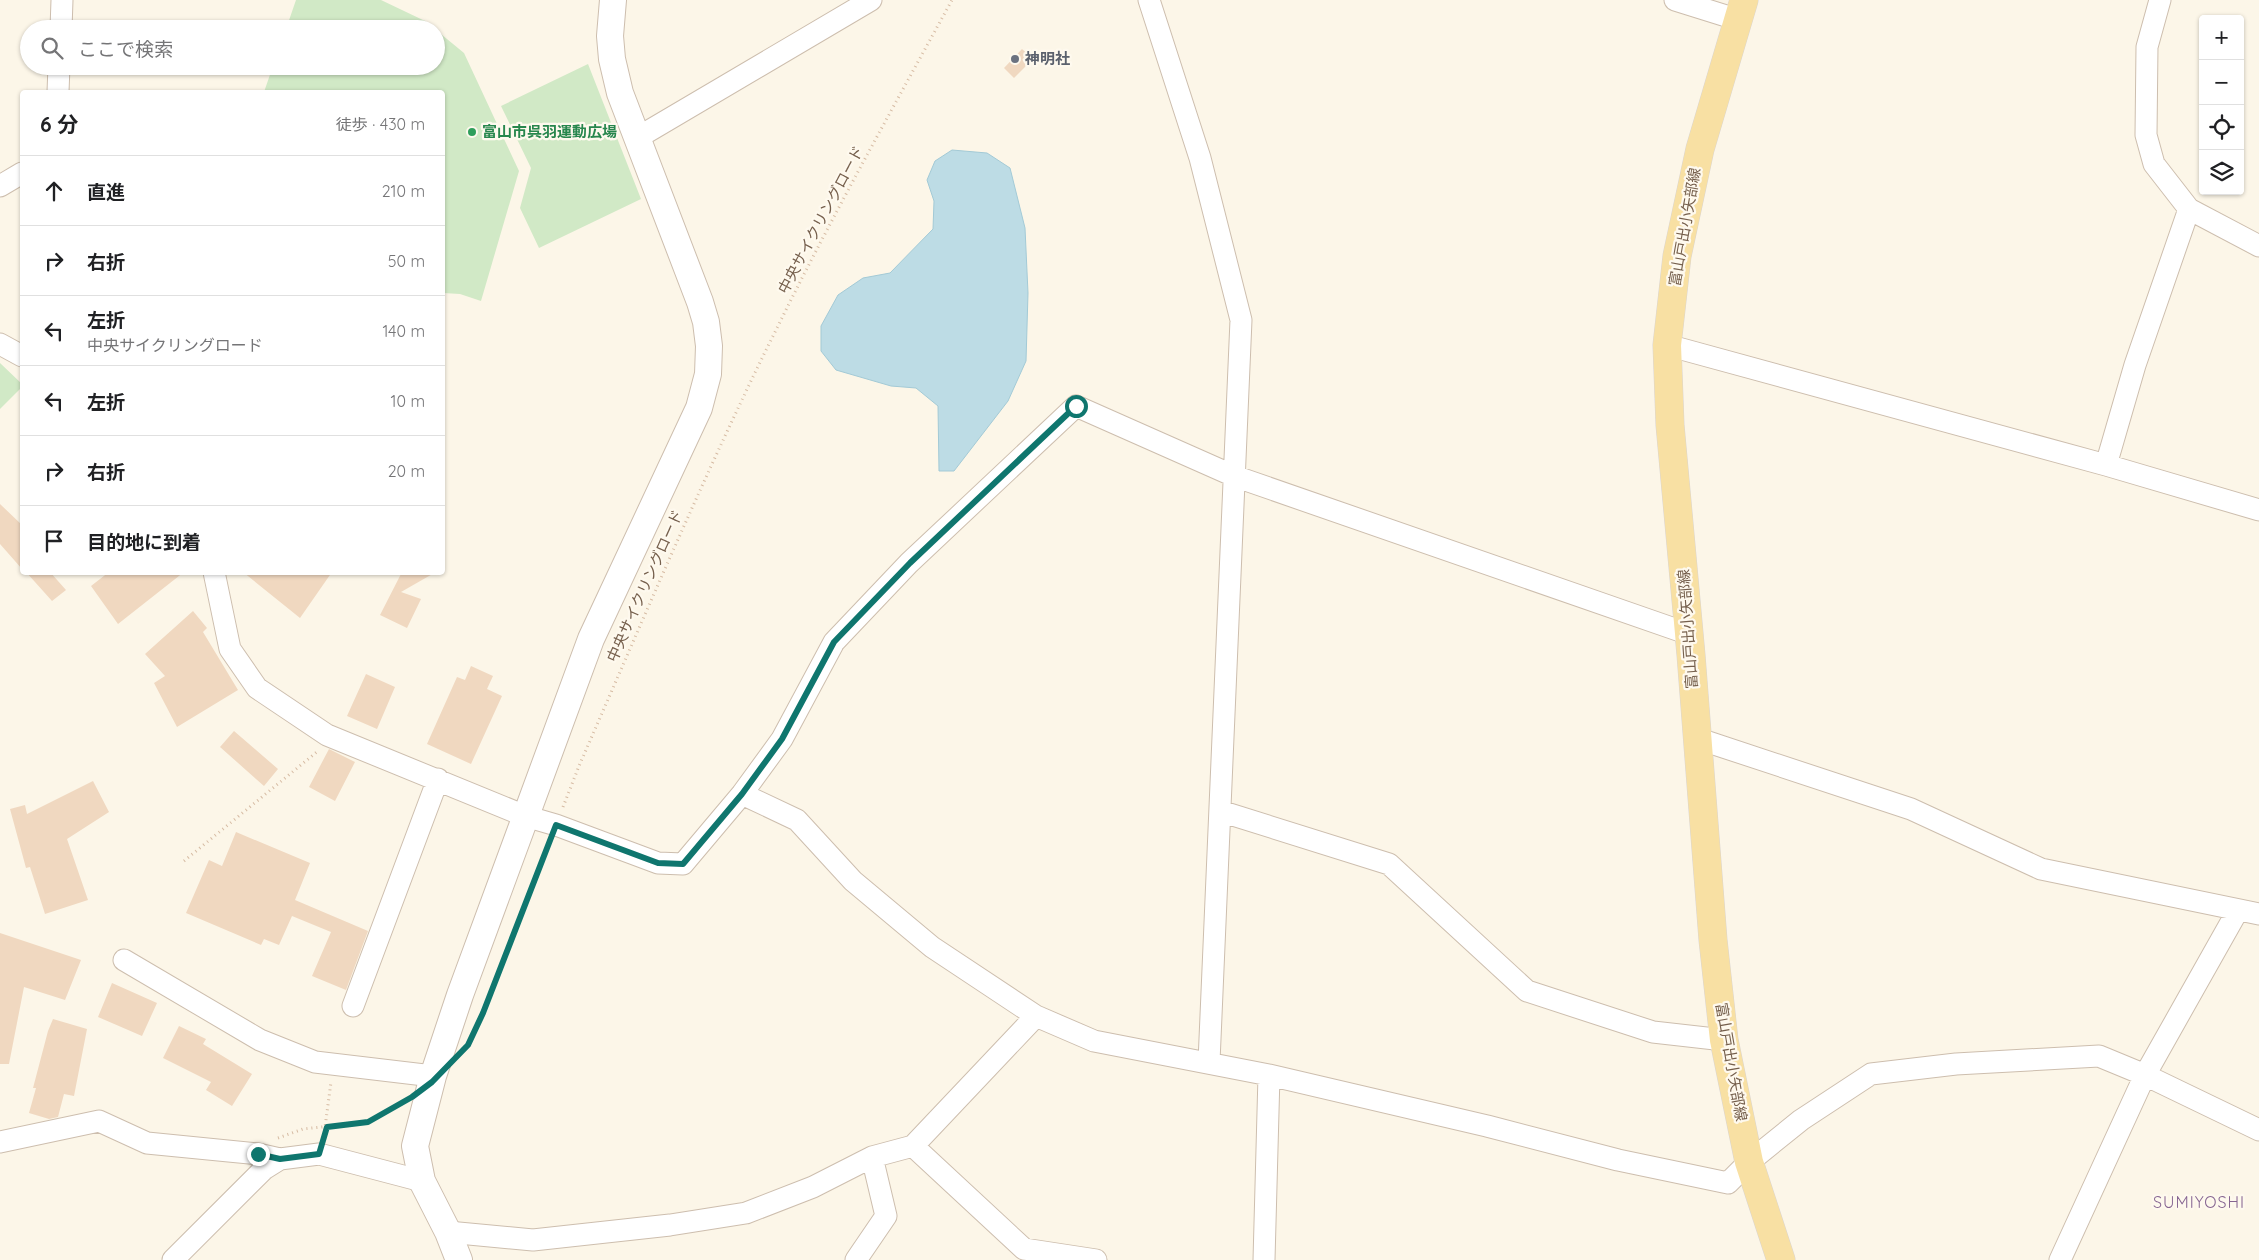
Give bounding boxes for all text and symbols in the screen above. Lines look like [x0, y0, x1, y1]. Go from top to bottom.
map controls [2199, 15, 2244, 195]
button: + [2199, 15, 2244, 60]
search box [20, 20, 445, 75]
icon: search [38, 34, 66, 62]
text: ここで検索 [78, 37, 173, 61]
place label: 神明社 [1024, 49, 1070, 68]
marker: 神明社 [1009, 53, 1021, 65]
button: − [2199, 60, 2244, 105]
button: locate [2199, 105, 2244, 150]
text: 6 分 [40, 111, 79, 137]
text: 徒歩 · 430 m [336, 114, 425, 134]
place label: 富山市呉羽運動広場 [482, 122, 617, 141]
marker: 富山市呉羽運動広場 [466, 126, 478, 138]
street label: 中央サイクリングロード [774, 143, 868, 297]
button: layers [2199, 150, 2244, 195]
street label: 富山戸出小矢部線 [1665, 166, 1704, 288]
icon: ahead [40, 177, 68, 205]
text: 直進 [87, 180, 125, 204]
text: 210 m [382, 181, 425, 201]
icon: right [40, 247, 68, 275]
text: 右折 [87, 250, 125, 274]
text: 50 m [388, 251, 425, 271]
text: 左折 [87, 308, 125, 332]
icon: left [40, 317, 68, 345]
text: 140 m [382, 321, 425, 341]
text: 中央サイクリングロード [87, 335, 263, 355]
icon: left [40, 387, 68, 415]
text: 左折 [87, 390, 125, 414]
text: 10 m [391, 391, 425, 411]
route start [1065, 395, 1088, 418]
icon: right [40, 457, 68, 485]
text: 右折 [87, 460, 125, 484]
text: 20 m [388, 461, 425, 481]
street label: 中央サイクリングロード [602, 507, 687, 665]
icon: arrive [40, 527, 68, 555]
text: 目的地に到着 [87, 530, 201, 554]
street label: 富山戸出小矢部線 [1674, 569, 1701, 690]
street label: 富山戸出小矢部線 [1712, 1001, 1751, 1123]
route end [247, 1143, 270, 1166]
district label: SUMIYOSHI [2153, 1192, 2245, 1212]

